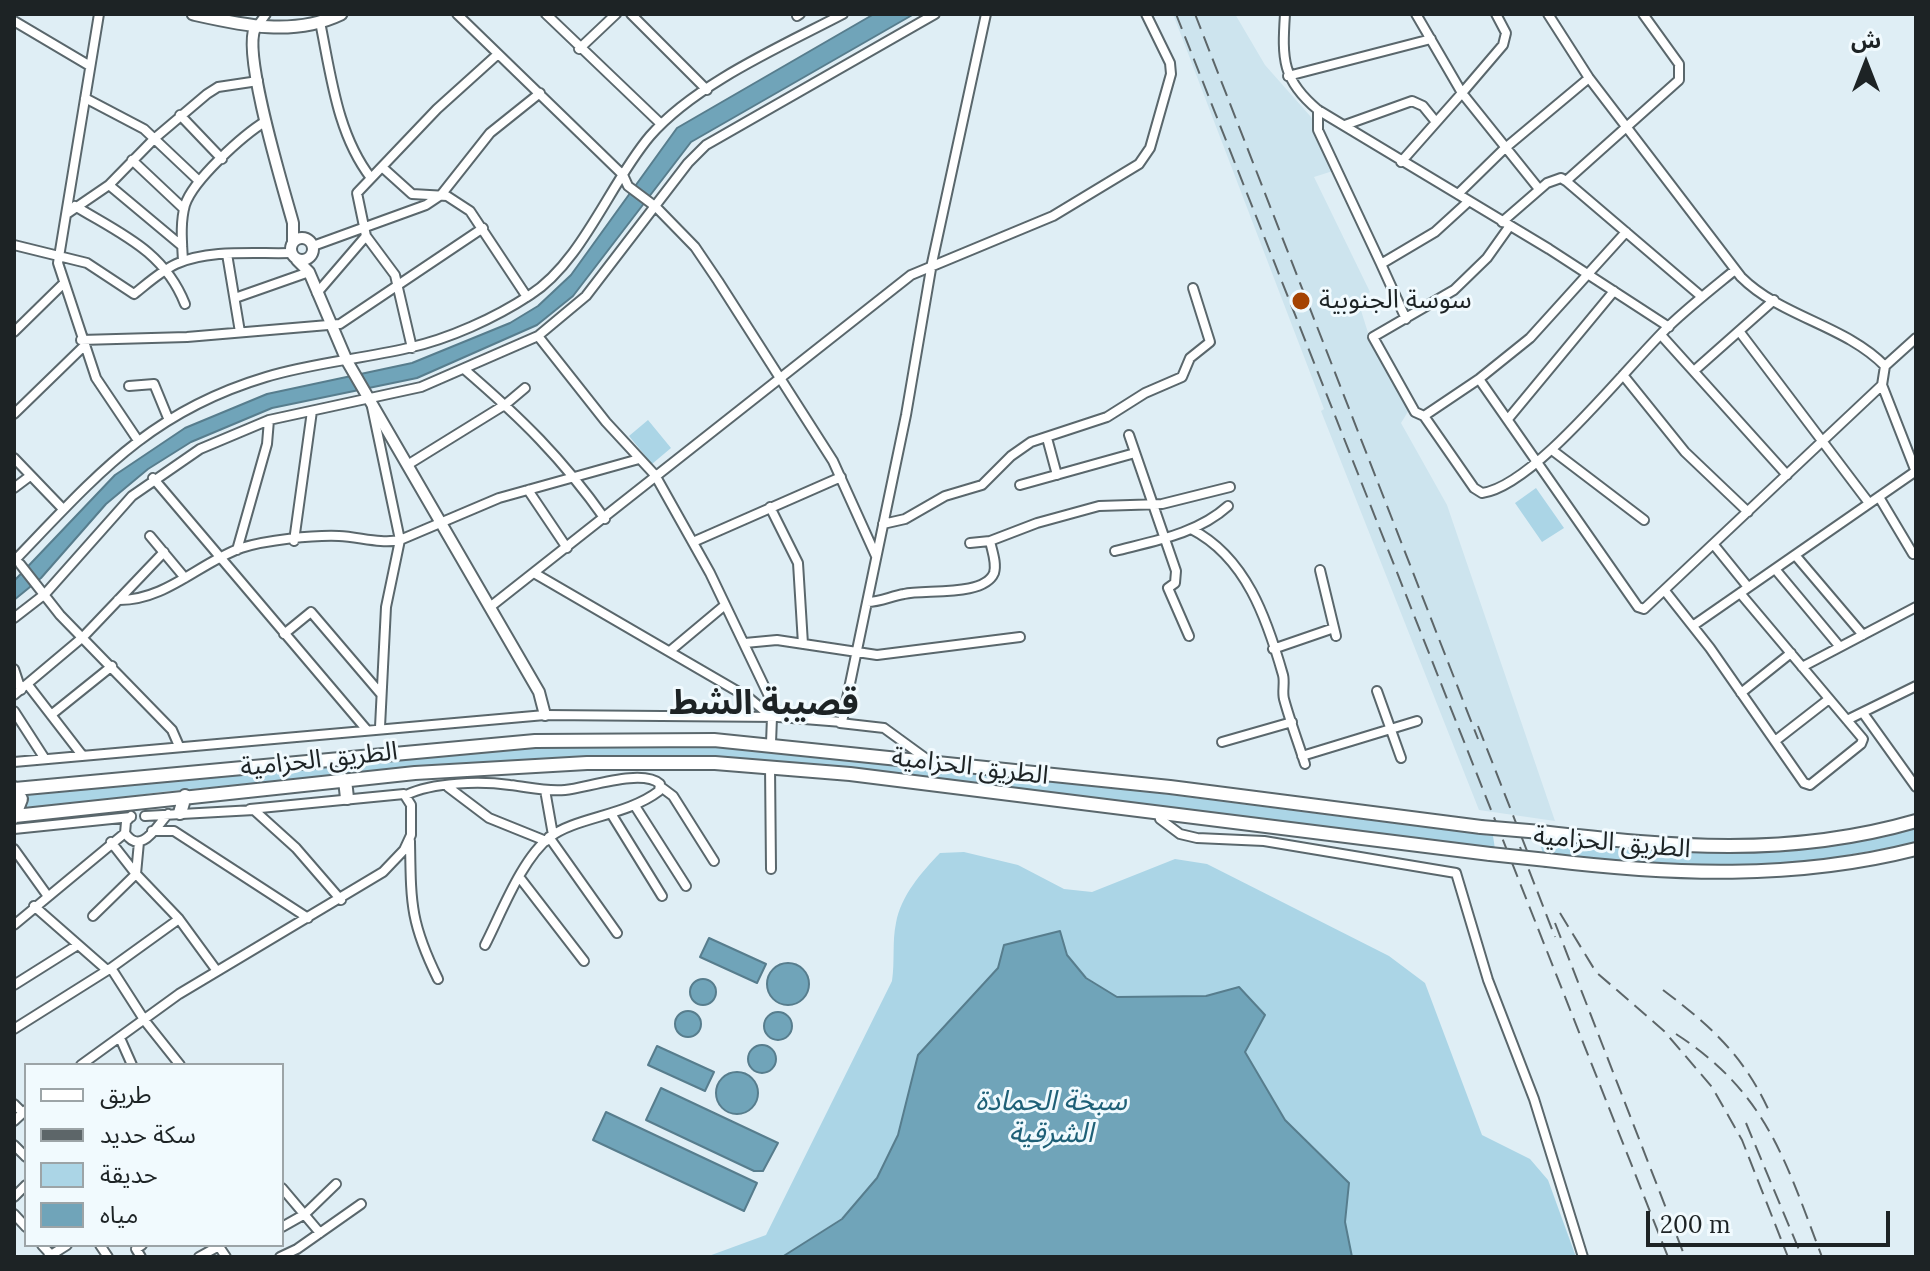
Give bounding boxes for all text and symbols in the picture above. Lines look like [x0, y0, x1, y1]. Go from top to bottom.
north arrow [1826, 24, 1906, 104]
text: ش [1851, 26, 1881, 54]
place label: سوسة الجنوبية [1319, 285, 1472, 317]
marker: سوسة الجنوبية [1290, 290, 1312, 312]
district label: قصيبة الشط [669, 684, 859, 724]
street label: الطريق الحزامية [239, 736, 399, 784]
street label: الطريق الحزامية [890, 742, 1050, 792]
street label: الطريق الحزامية [1532, 821, 1692, 865]
legend [24, 1063, 284, 1247]
text: طريق [100, 1079, 152, 1110]
water label: سبخة الحمادة الشرقية [975, 1085, 1127, 1151]
text: سكة حديد [100, 1119, 196, 1150]
text: حديقة [100, 1159, 158, 1190]
scale bar [1650, 1195, 1894, 1245]
text: مياه [100, 1199, 138, 1230]
text: 200 m [1660, 1209, 1730, 1240]

